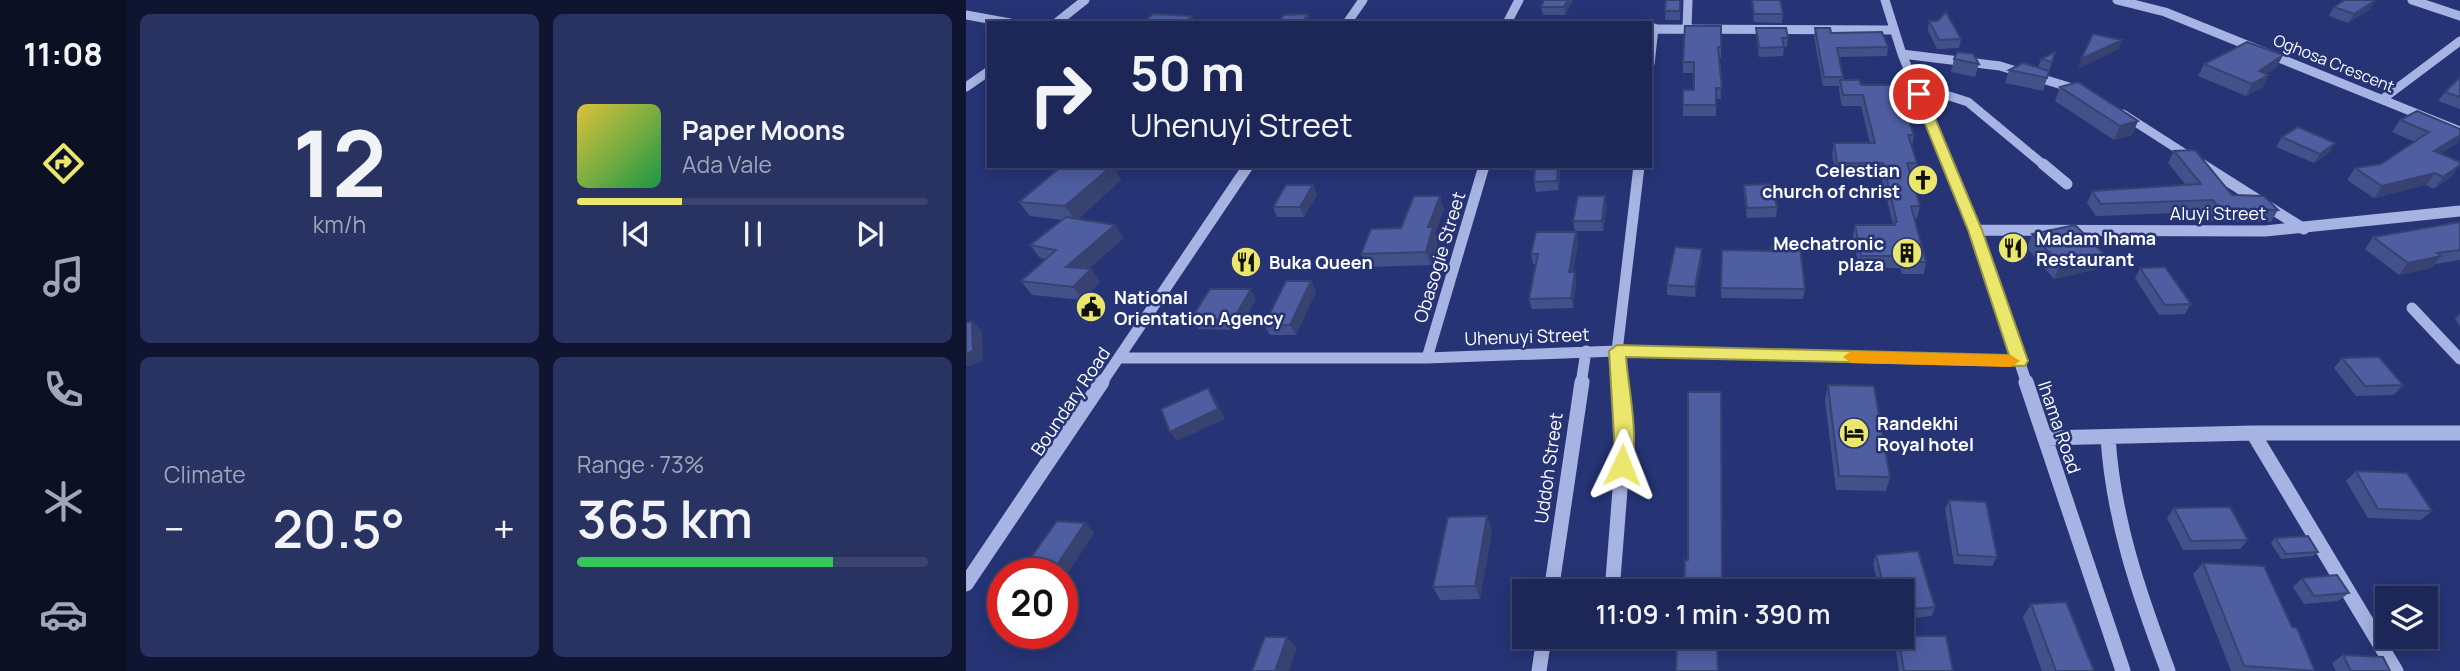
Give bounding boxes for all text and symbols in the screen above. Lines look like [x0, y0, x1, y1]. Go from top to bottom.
street label: Oghosa Crescent [2270, 29, 2398, 97]
text: 11:08 [23, 32, 103, 76]
text: 50 m [1130, 39, 1245, 106]
icon: right [1015, 49, 1106, 140]
pin [1889, 64, 1949, 124]
icon: arrive [1900, 75, 1938, 113]
text: 12 [292, 100, 387, 224]
text: Uhenuyi Street [1130, 103, 1352, 147]
text: Paper Moons [682, 112, 845, 148]
icon: directions [39, 139, 88, 188]
text: Ada Vale [682, 148, 772, 180]
place label: Celestian church of christ [1762, 158, 1900, 203]
church icon: Celestian church of christ [1906, 163, 1940, 197]
street label: Obasogie Street [1408, 189, 1470, 325]
street label: Aluyi Street [2170, 201, 2266, 225]
text: km/h [313, 208, 366, 240]
icon: previous [617, 215, 655, 253]
icon: pause [734, 215, 772, 253]
icon: next [851, 215, 889, 253]
place label: Madam Ihama Restaurant [2036, 226, 2156, 271]
place label: Mechatronic plaza [1773, 231, 1884, 276]
restaurant icon: Madam Ihama Restaurant [1996, 231, 2030, 265]
building icon: Mechatronic plaza [1890, 236, 1924, 270]
restaurant icon: Buka Queen [1229, 245, 1263, 279]
place label: Buka Queen [1269, 250, 1373, 274]
icon: music [39, 252, 88, 301]
place label: National Orientation Agency [1114, 285, 1283, 330]
public building icon: National Orientation Agency [1074, 290, 1108, 324]
street label: Uhenuyi Street [1464, 322, 1590, 350]
street label: Boundary Road [1025, 342, 1115, 460]
icon: phone [39, 365, 88, 414]
street label: Ihama Road [2033, 378, 2087, 476]
street label: Uddoh Street [1528, 411, 1568, 525]
place label: Randekhi Royal hotel [1877, 411, 1974, 456]
hotel icon: Randekhi Royal hotel [1837, 416, 1871, 450]
position arrow [1585, 428, 1659, 502]
text: Range · 73% [577, 448, 704, 480]
text: Climate [164, 458, 246, 490]
icon: climate [39, 477, 88, 526]
text: 365 km [577, 483, 753, 554]
text: 20.5° [273, 493, 405, 564]
text: − [164, 502, 185, 554]
text: + [493, 502, 515, 554]
speed limit sign: 20 [987, 558, 1078, 649]
map controls [2375, 586, 2438, 649]
button: layers [2375, 586, 2438, 649]
icon: car [39, 590, 88, 639]
text: 11:09 · 1 min · 390 m [1595, 596, 1831, 632]

